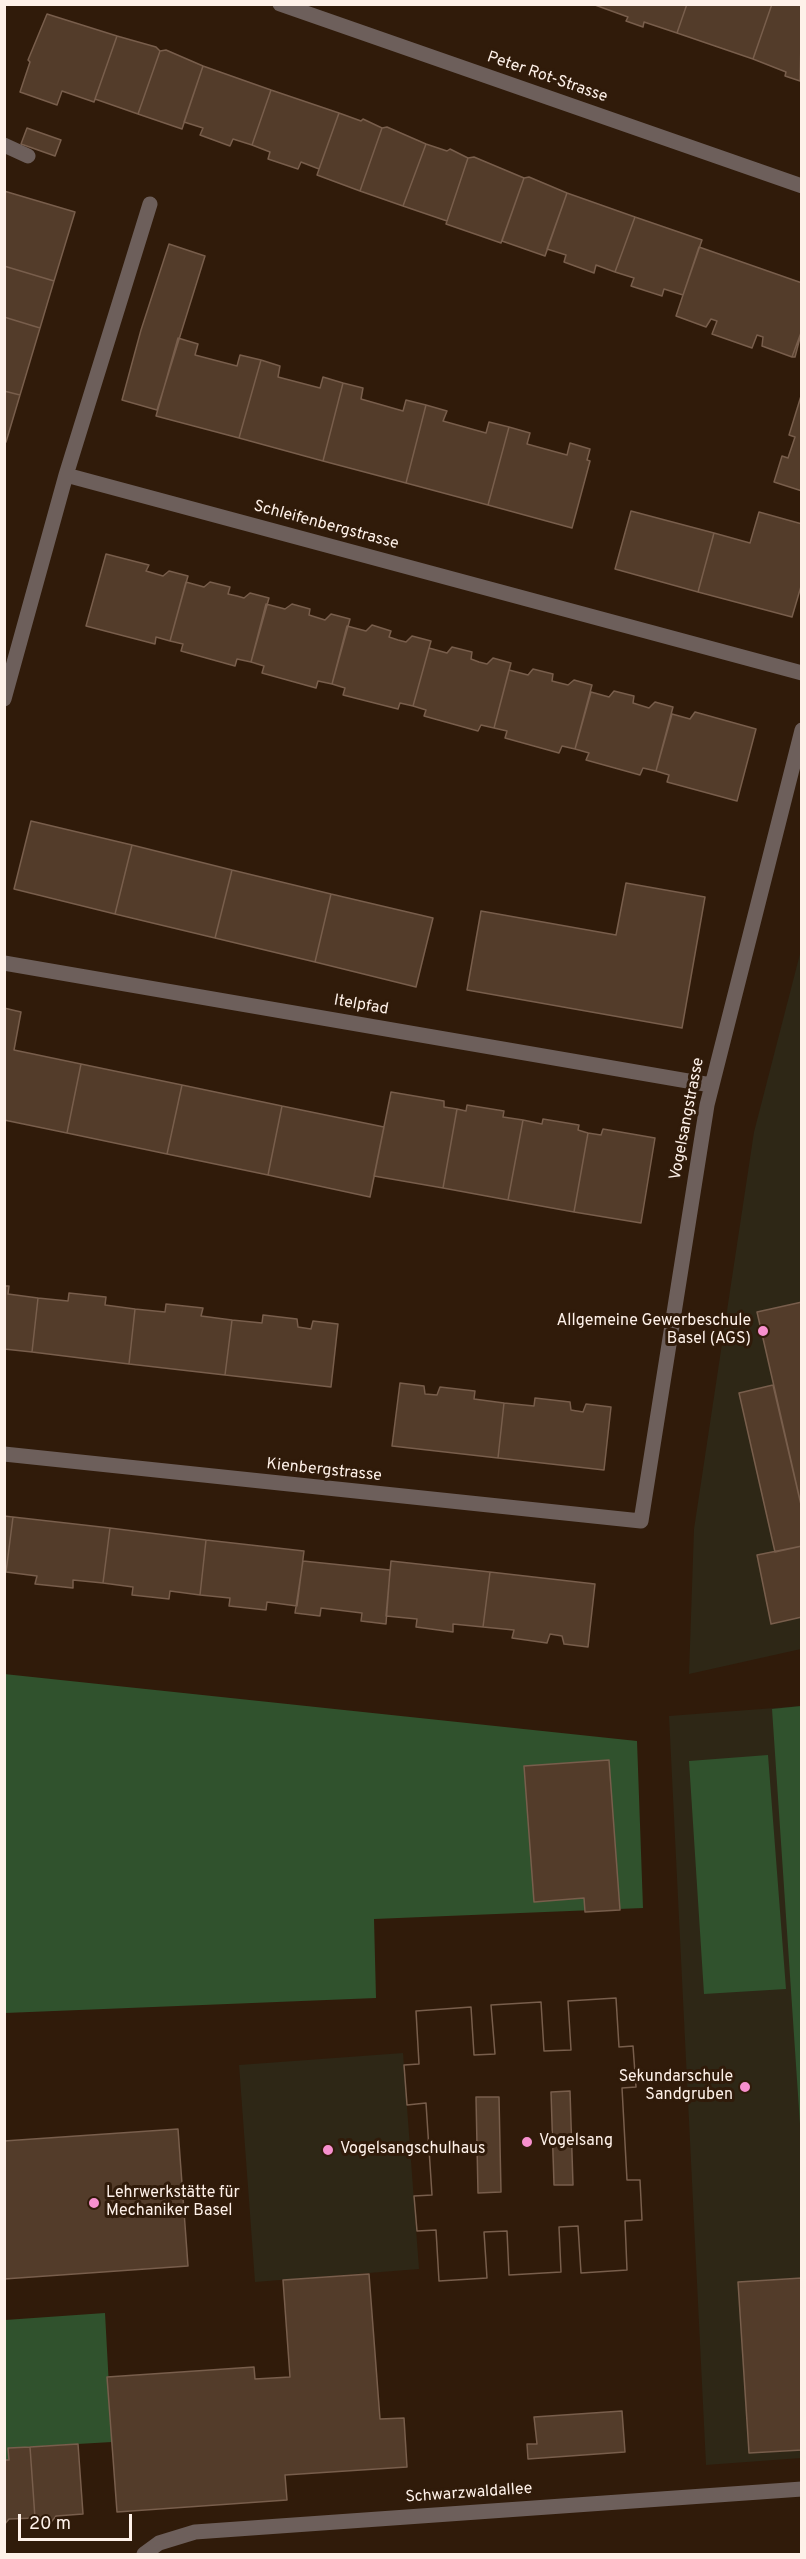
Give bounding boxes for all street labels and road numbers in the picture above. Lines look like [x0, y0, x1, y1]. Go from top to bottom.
street label: Peter Rot-Strasse [484, 48, 610, 108]
street label: Schleifenbergstrasse [251, 497, 401, 555]
street label: Itelpfad [332, 992, 390, 1020]
street label: Vogelsangstrasse [667, 1056, 709, 1182]
street label: Kienbergstrasse [265, 1455, 383, 1487]
street label: Schwarzwaldallee [405, 2480, 533, 2508]

